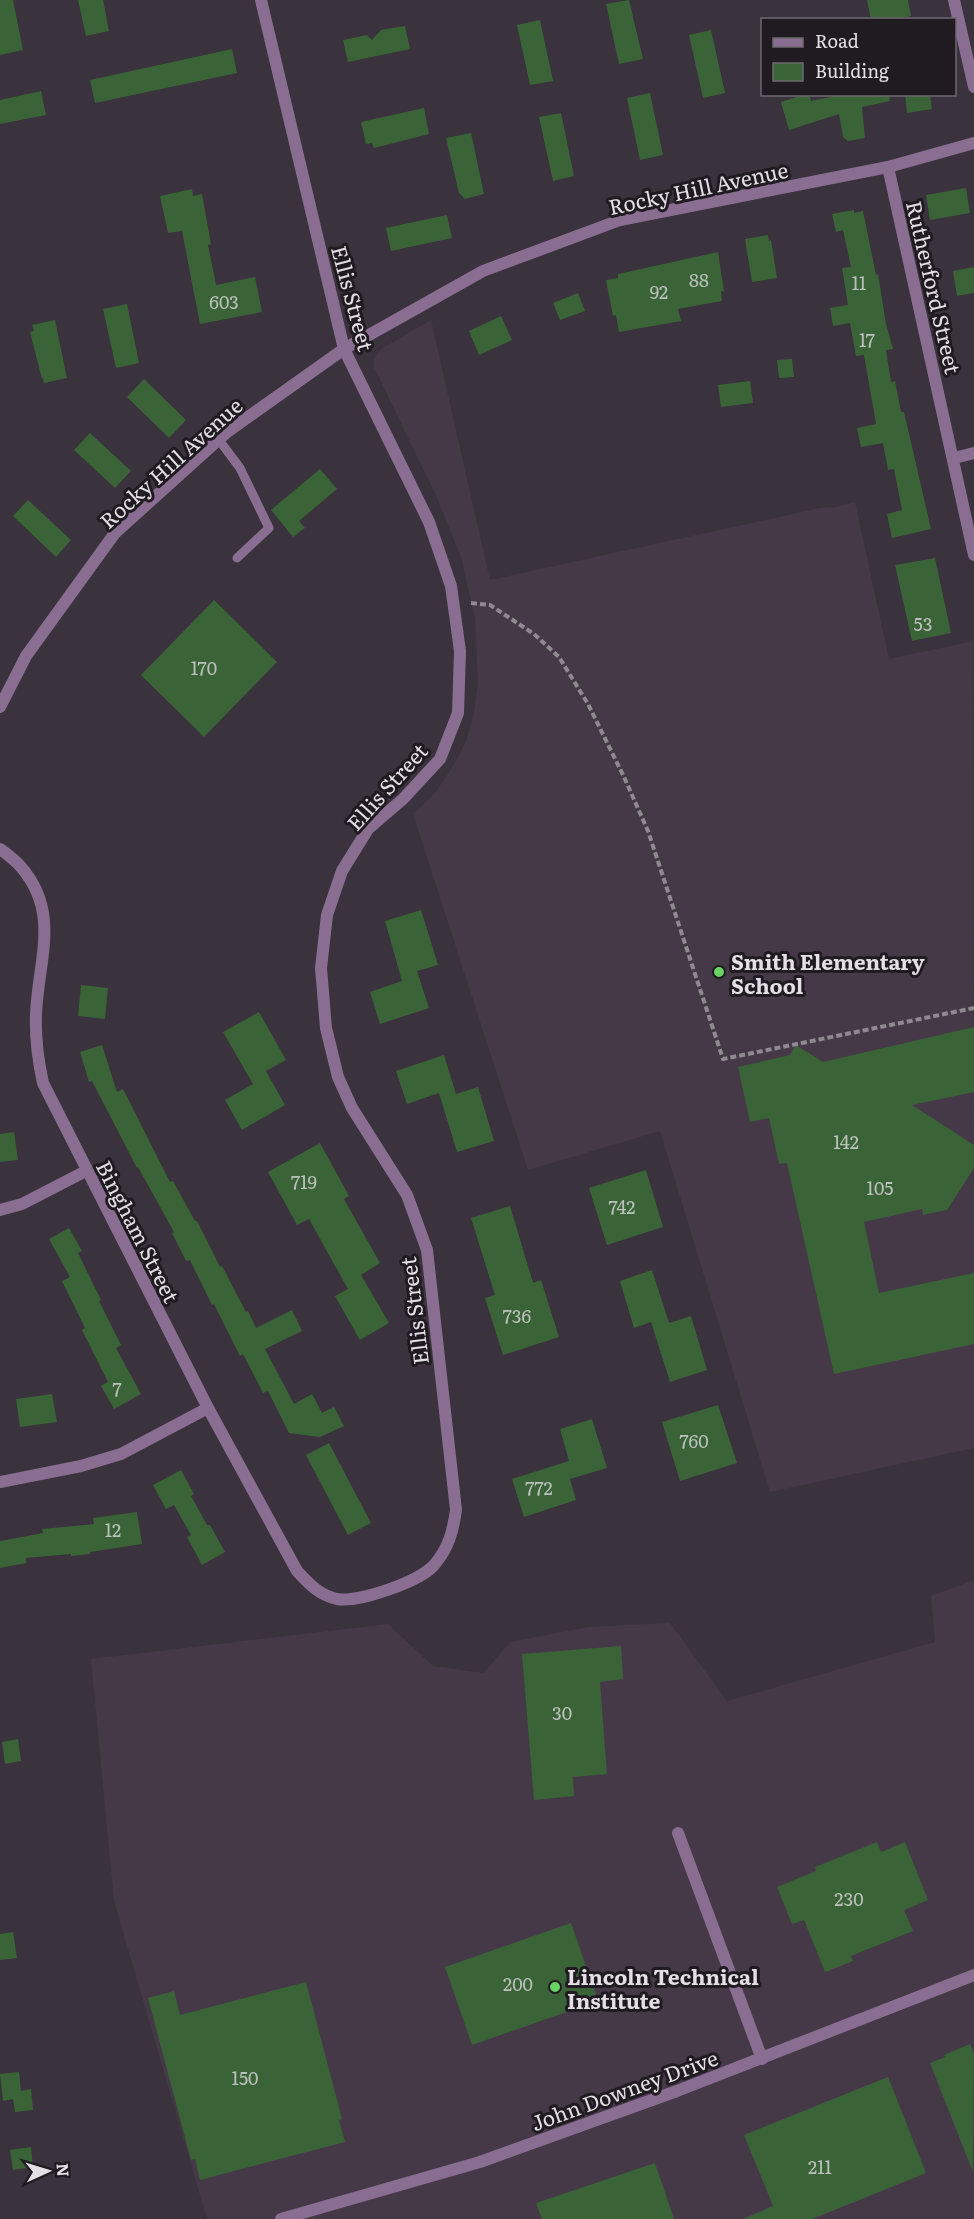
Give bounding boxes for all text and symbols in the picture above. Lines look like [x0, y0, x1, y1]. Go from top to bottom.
legend [761, 18, 956, 96]
text: Road [815, 27, 859, 54]
text: Building [815, 57, 890, 84]
street label: Rocky Hill Avenue [605, 153, 791, 221]
street label: Rutherford Street [900, 197, 970, 377]
street label: Ellis Street [325, 242, 383, 355]
house number: 88 [689, 266, 709, 293]
house number: 11 [852, 269, 866, 296]
house number: 92 [650, 278, 668, 305]
house number: 603 [209, 288, 239, 315]
house number: 17 [859, 326, 875, 353]
street label: Rocky Hill Avenue [92, 389, 248, 535]
house number: 53 [914, 610, 932, 637]
house number: 170 [191, 654, 217, 681]
street label: Ellis Street [338, 735, 434, 837]
place label: Smith Elementary School [731, 945, 925, 1000]
marker: Smith Elementary School [712, 965, 726, 979]
house number: 142 [833, 1128, 859, 1155]
street label: Bingham Street [90, 1154, 188, 1308]
house number: 719 [291, 1168, 317, 1195]
house number: 105 [867, 1174, 893, 1201]
house number: 742 [609, 1193, 635, 1220]
street label: Ellis Street [391, 1255, 435, 1367]
house number: 736 [503, 1302, 532, 1329]
house number: 7 [112, 1375, 122, 1402]
house number: 760 [679, 1427, 709, 1454]
house number: 772 [525, 1474, 553, 1501]
house number: 12 [105, 1516, 121, 1543]
house number: 30 [552, 1699, 572, 1726]
house number: 230 [834, 1885, 864, 1912]
place label: Lincoln Technical Institute [567, 1960, 759, 2015]
house number: 200 [503, 1970, 533, 1997]
marker: Lincoln Technical Institute [548, 1980, 562, 1994]
street label: John Downey Drive [526, 2041, 722, 2137]
house number: 150 [232, 2064, 258, 2091]
north arrow [18, 2141, 78, 2201]
house number: 211 [808, 2153, 832, 2180]
text: N [52, 2162, 76, 2177]

